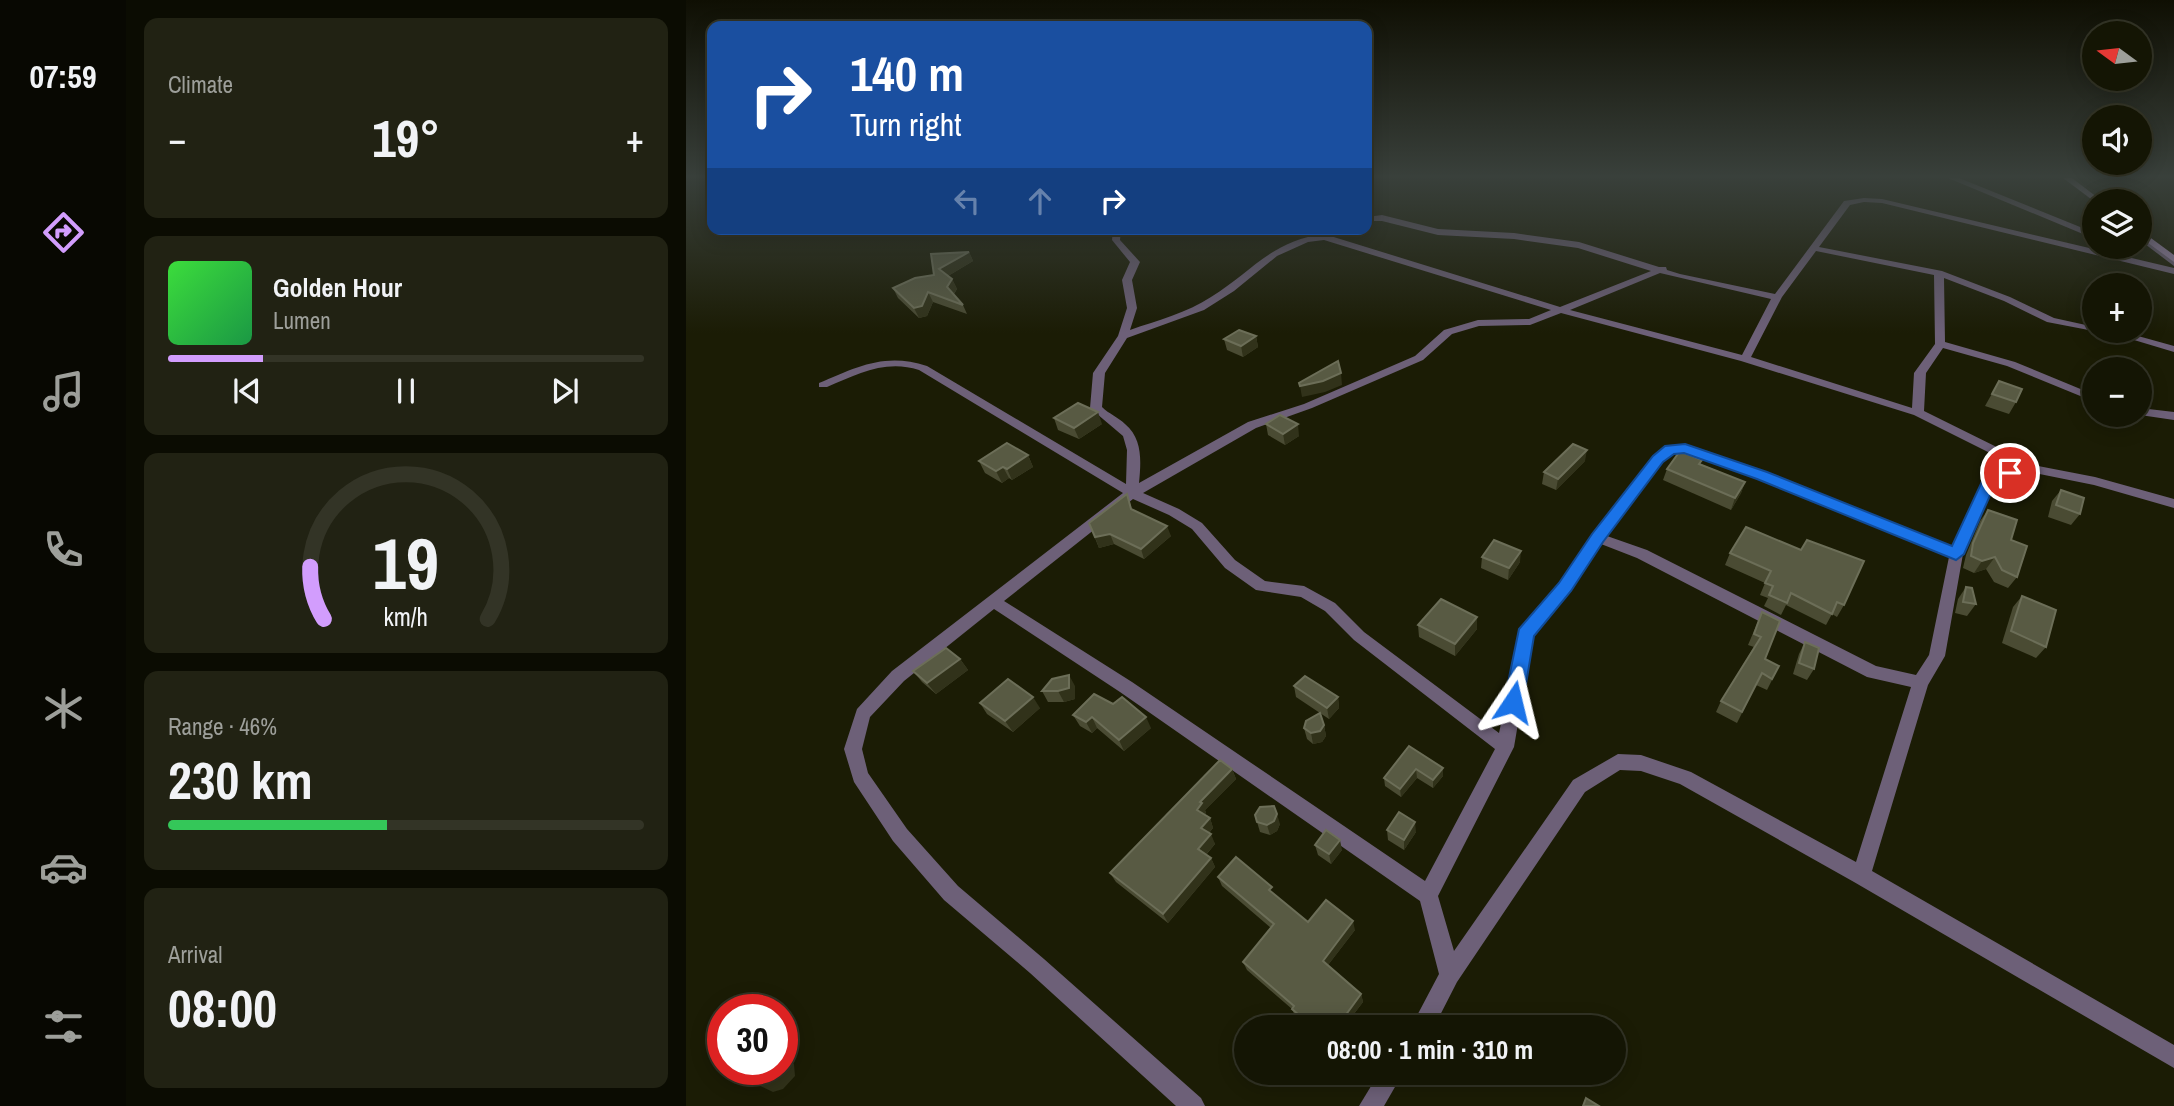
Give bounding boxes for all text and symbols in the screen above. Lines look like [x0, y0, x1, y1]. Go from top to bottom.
north arrow [2082, 21, 2152, 91]
map controls [2082, 21, 2152, 427]
text: 140 m [850, 40, 964, 106]
icon: right [735, 49, 826, 140]
text: 07:59 [29, 55, 97, 98]
text: Climate [168, 69, 233, 100]
text: 19° [372, 103, 440, 173]
text: Turn right [850, 103, 962, 146]
button: sound [2082, 105, 2152, 175]
text: − [168, 113, 186, 164]
text: + [626, 113, 644, 164]
icon: left [948, 182, 986, 220]
icon: ahead [1021, 182, 1059, 220]
icon: right [1094, 182, 1132, 220]
button: layers [2082, 189, 2152, 259]
icon: directions [39, 208, 88, 257]
text: Golden Hour [273, 270, 402, 305]
button: + [2082, 273, 2152, 343]
text: Lumen [273, 305, 331, 336]
button: − [2082, 357, 2152, 427]
icon: music [39, 367, 88, 416]
icon: previous [228, 372, 266, 410]
icon: pause [387, 372, 425, 410]
icon: next [546, 372, 584, 410]
pin [1980, 443, 2040, 503]
icon: arrive [1991, 454, 2029, 492]
text: 19 [373, 514, 439, 612]
icon: phone [39, 525, 88, 574]
text: km/h [384, 600, 428, 634]
position arrow [1476, 665, 1550, 739]
icon: climate [39, 684, 88, 733]
text: Range · 46% [168, 711, 277, 742]
text: 230 km [168, 745, 313, 815]
icon: car [39, 843, 88, 892]
text: Arrival [168, 939, 223, 970]
text: 08:00 [168, 973, 277, 1043]
speed limit sign: 30 [707, 994, 798, 1085]
icon: filters [39, 1002, 88, 1051]
text: 08:00 · 1 min · 310 m [1327, 1032, 1533, 1067]

